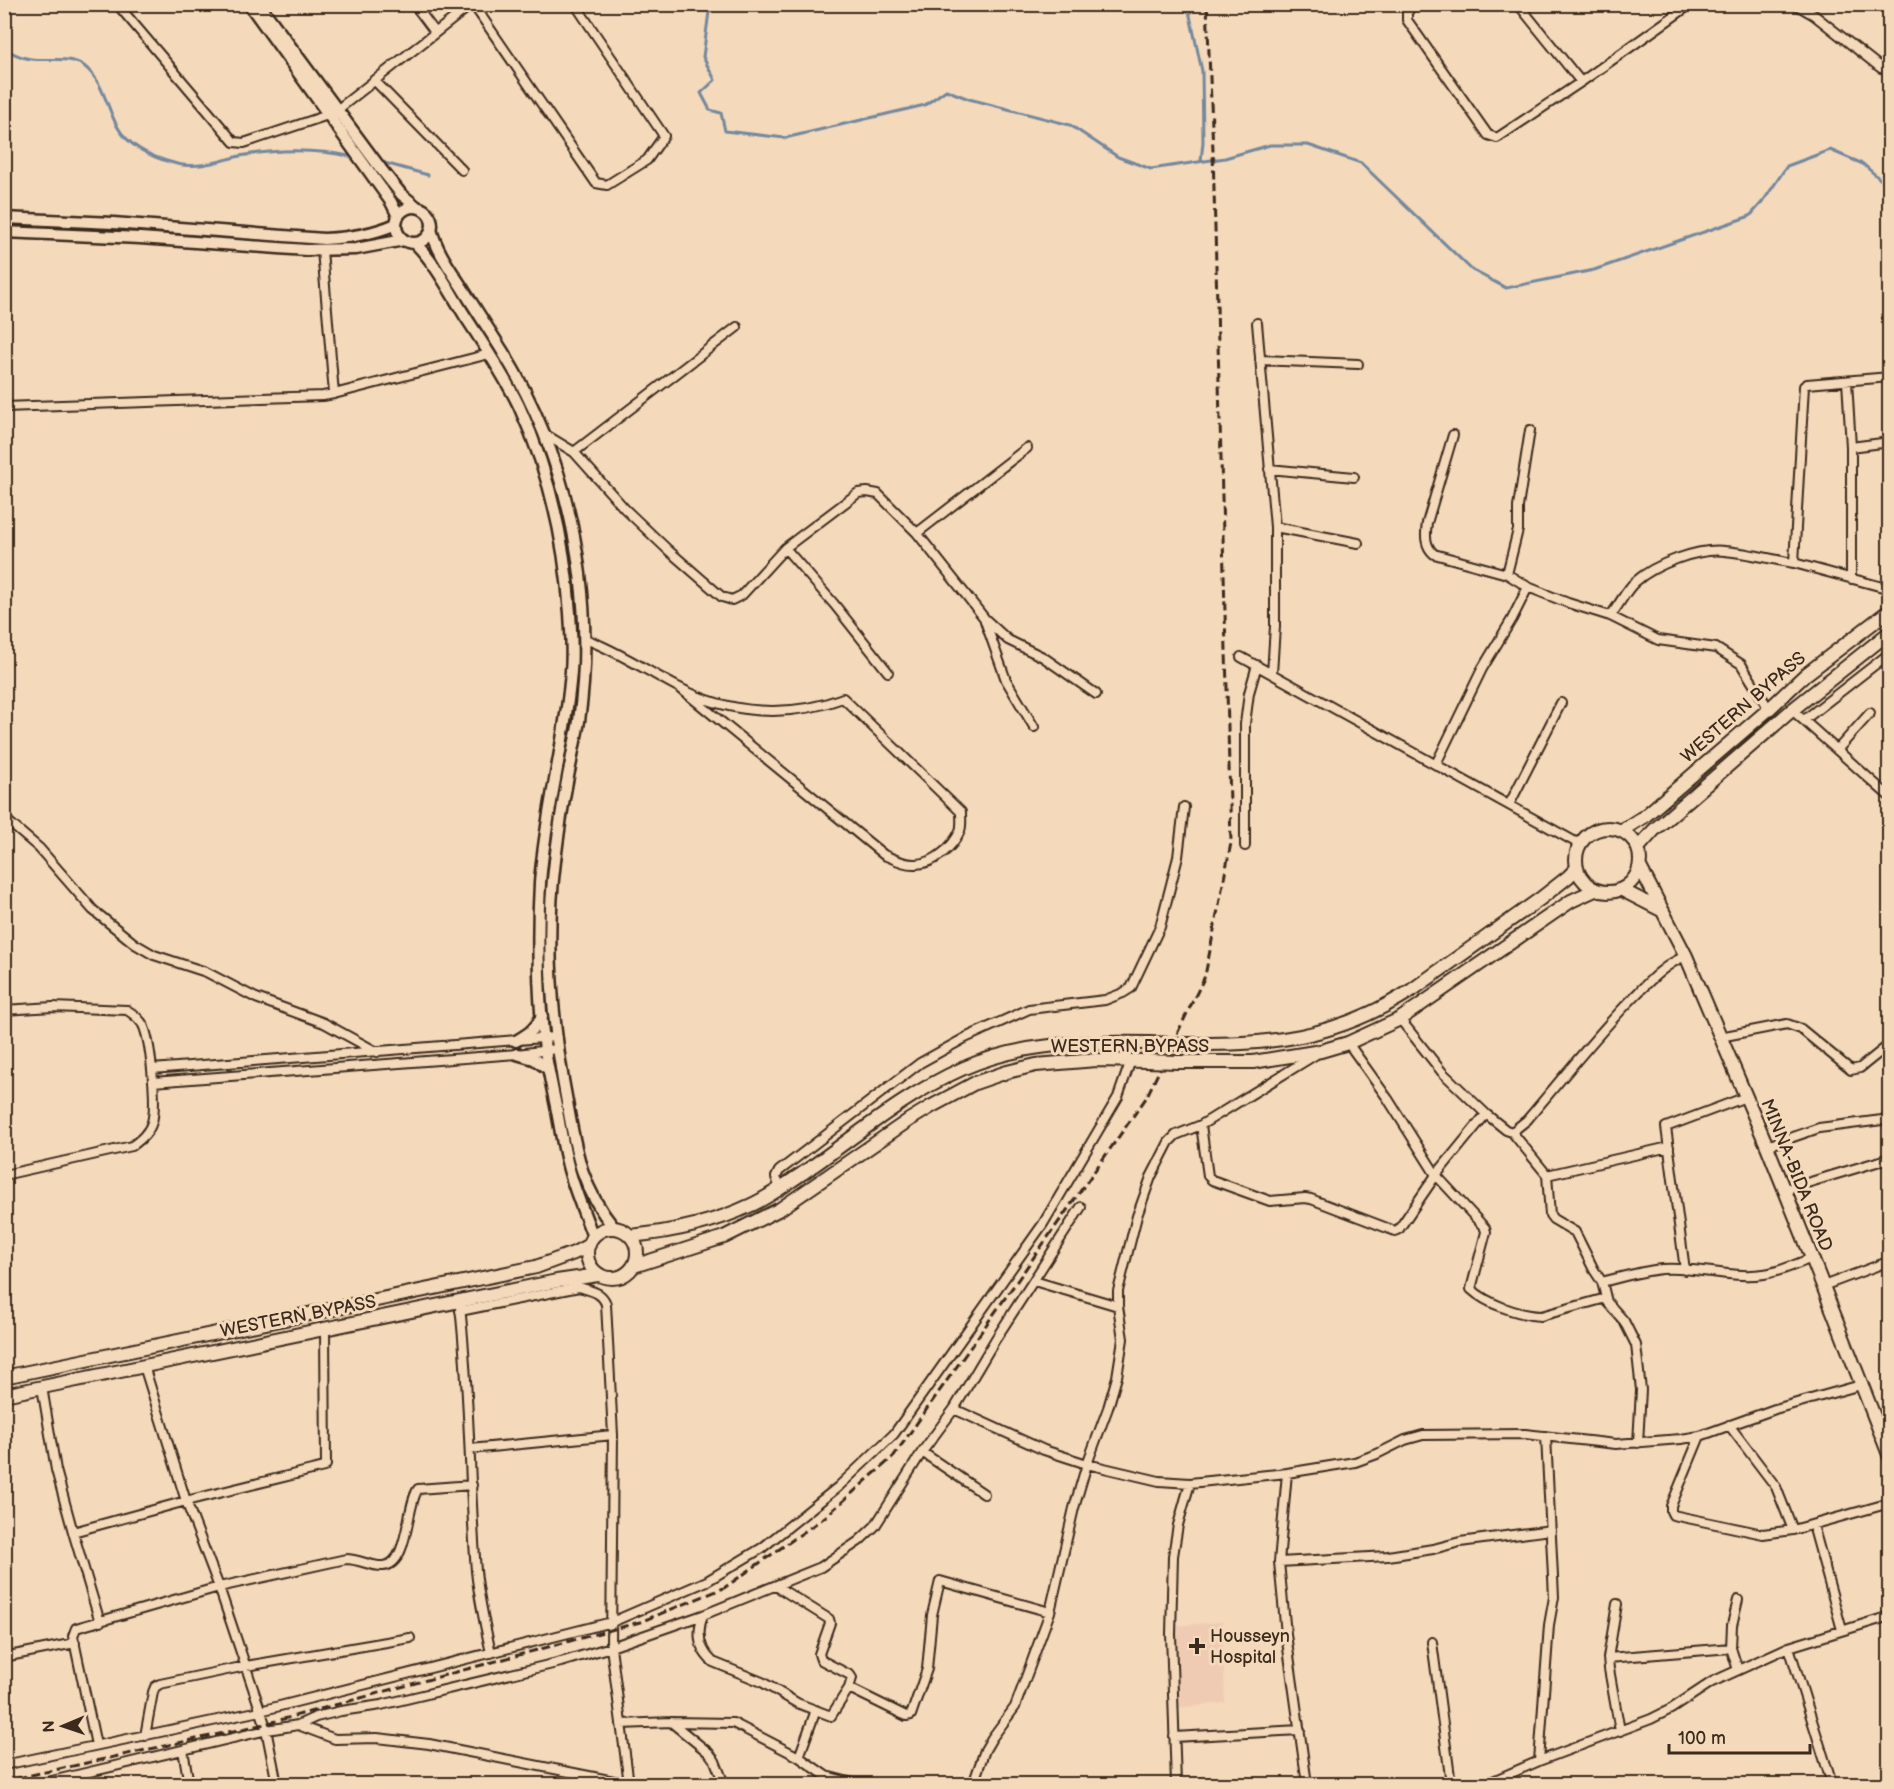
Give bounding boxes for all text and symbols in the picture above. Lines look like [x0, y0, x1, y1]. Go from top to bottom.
street label: WESTERN BYPASS [1677, 647, 1810, 767]
street label: WESTERN BYPASS [1051, 1036, 1209, 1057]
street label: MINNA-BIDA ROAD [1756, 1096, 1837, 1254]
street label: WESTERN BYPASS [218, 1291, 378, 1342]
place label: Housseyn Hospital [1210, 1626, 1290, 1668]
marker: Housseyn Hospital [1188, 1637, 1206, 1655]
north arrow [33, 1696, 93, 1756]
scale bar [1669, 1717, 1810, 1755]
text: N [40, 1720, 59, 1733]
text: 100 m [1678, 1728, 1726, 1749]

